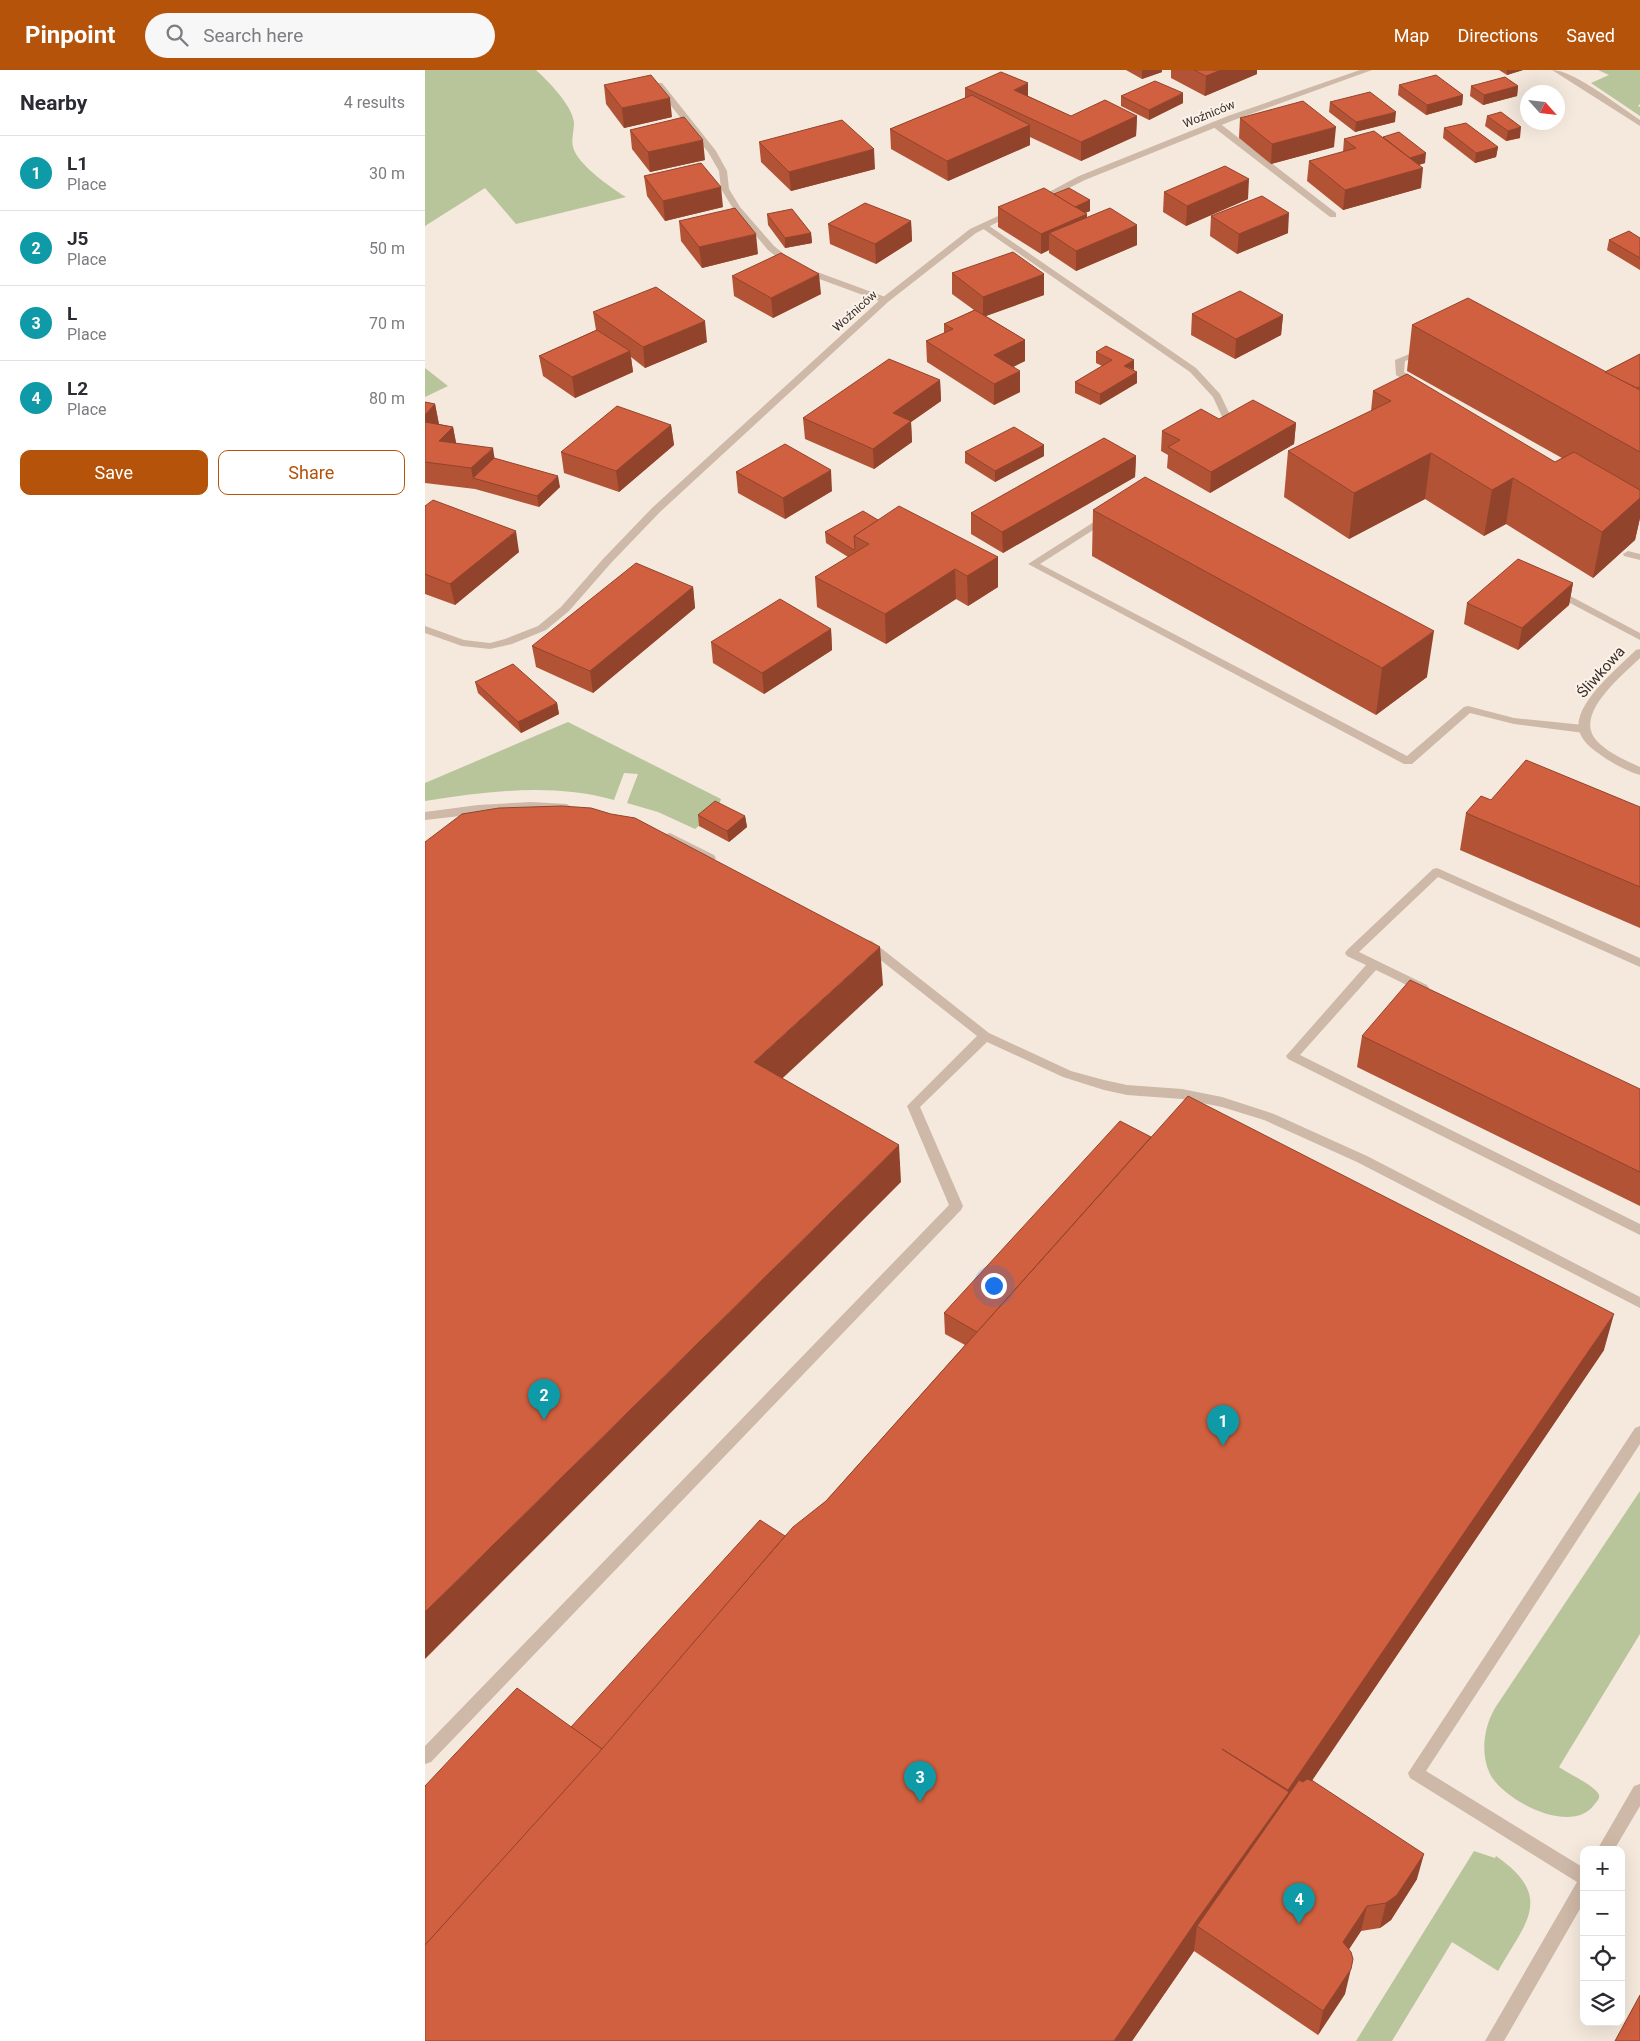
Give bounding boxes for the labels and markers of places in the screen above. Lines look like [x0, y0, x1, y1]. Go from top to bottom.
pin: 2 [528, 1379, 560, 1420]
pin: 1 [1207, 1405, 1239, 1446]
pin: 3 [904, 1761, 936, 1802]
pin: 4 [1283, 1883, 1315, 1924]

